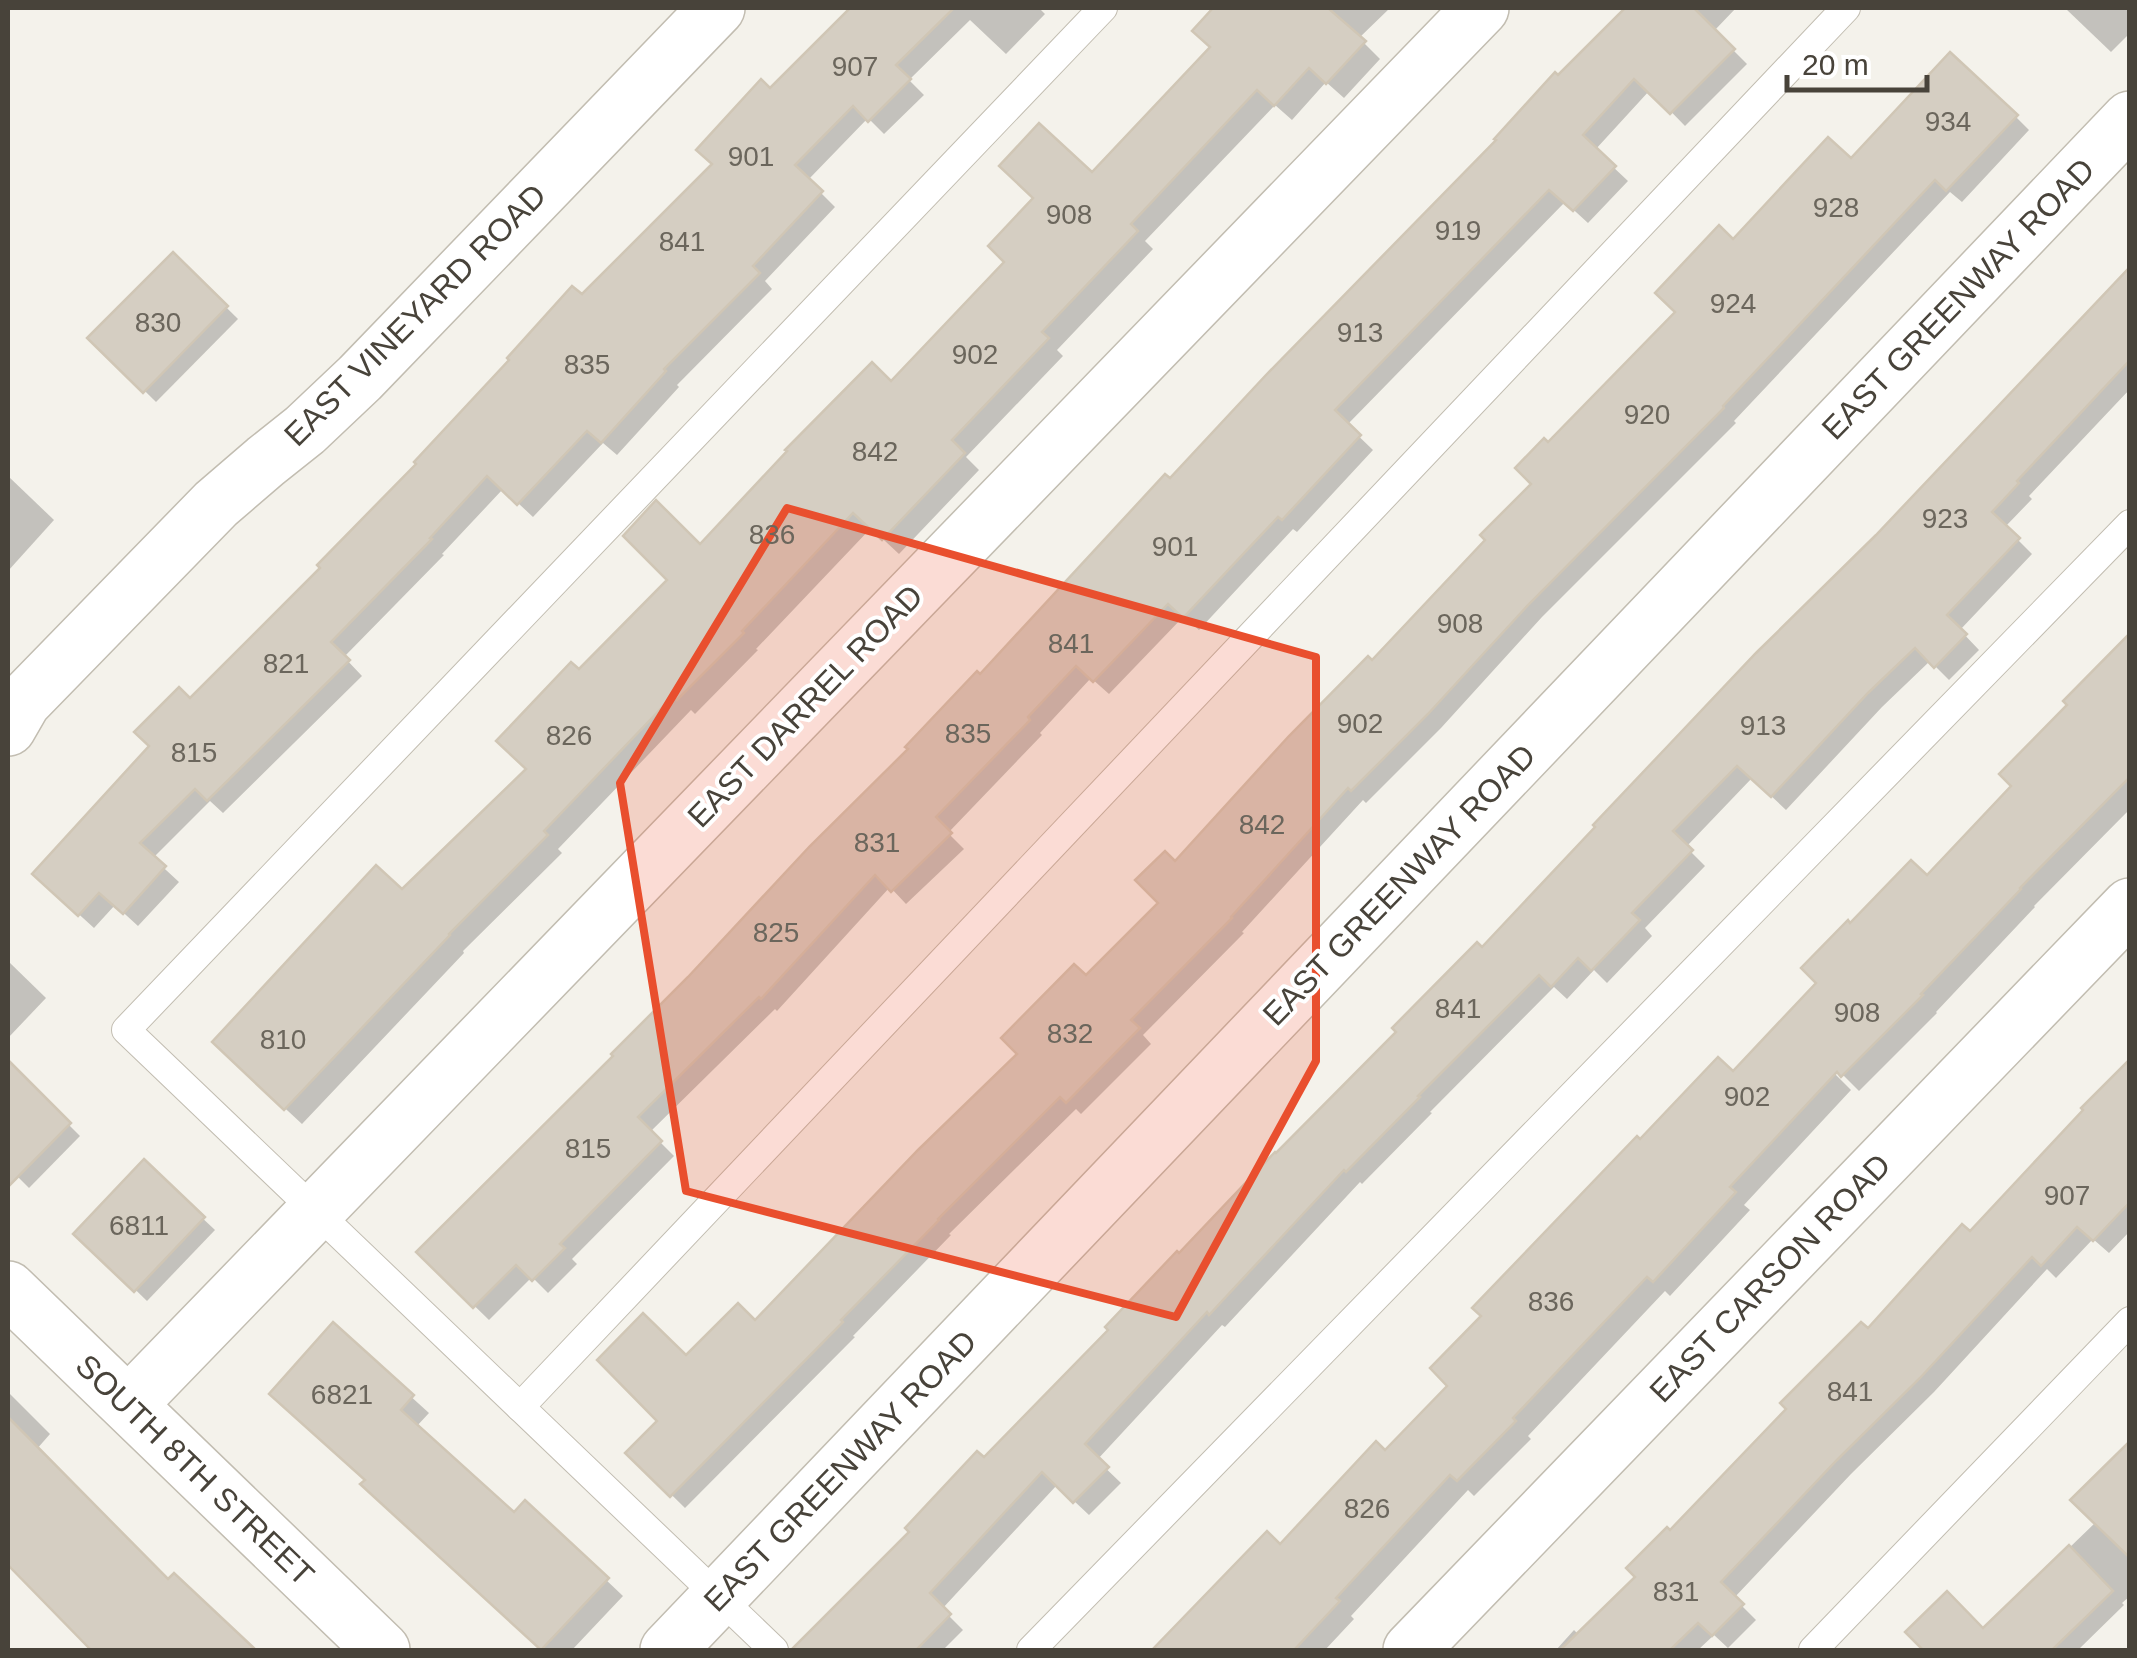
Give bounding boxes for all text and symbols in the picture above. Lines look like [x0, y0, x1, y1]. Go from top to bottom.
scale bar [1787, 30, 1927, 92]
text: 20 m [1802, 48, 1869, 81]
house number: 907 [832, 51, 878, 82]
house number: 934 [1925, 106, 1971, 137]
house number: 901 [728, 141, 774, 172]
street label: EAST GREENWAY ROAD [1815, 151, 2101, 447]
street label: EAST VINEYARD ROAD [277, 177, 553, 453]
house number: 928 [1813, 192, 1859, 223]
house number: 908 [1046, 199, 1092, 230]
house number: 919 [1435, 215, 1481, 246]
house number: 841 [659, 226, 705, 257]
house number: 924 [1710, 288, 1756, 319]
house number: 830 [135, 307, 181, 338]
house number: 913 [1337, 317, 1383, 348]
house number: 902 [952, 339, 998, 370]
house number: 835 [564, 349, 610, 380]
house number: 920 [1624, 399, 1670, 430]
house number: 842 [852, 436, 898, 467]
house number: 923 [1922, 503, 1968, 534]
house number: 836 [749, 519, 795, 550]
house number: 901 [1152, 531, 1198, 562]
street label: EAST DARREL ROAD [680, 578, 930, 834]
house number: 908 [1437, 608, 1483, 639]
house number: 841 [1048, 628, 1094, 659]
house number: 821 [263, 648, 309, 679]
house number: 902 [1337, 708, 1383, 739]
house number: 913 [1740, 710, 1786, 741]
house number: 835 [945, 718, 991, 749]
house number: 826 [546, 720, 592, 751]
house number: 815 [171, 737, 217, 768]
street label: EAST GREENWAY ROAD [1256, 737, 1542, 1033]
house number: 842 [1239, 809, 1285, 840]
house number: 831 [854, 827, 900, 858]
house number: 825 [753, 917, 799, 948]
house number: 841 [1435, 993, 1481, 1024]
house number: 908 [1834, 997, 1880, 1028]
house number: 832 [1047, 1018, 1093, 1049]
house number: 810 [260, 1024, 306, 1055]
house number: 902 [1724, 1081, 1770, 1112]
house number: 815 [565, 1133, 611, 1164]
street label: EAST CARSON ROAD [1642, 1147, 1898, 1409]
house number: 907 [2044, 1180, 2090, 1211]
house number: 6811 [109, 1210, 169, 1241]
house number: 836 [1528, 1286, 1574, 1317]
street label: EAST GREENWAY ROAD [697, 1323, 983, 1619]
street label: SOUTH 8TH STREET [69, 1347, 321, 1593]
house number: 841 [1827, 1376, 1873, 1407]
house number: 6821 [311, 1379, 373, 1410]
house number: 826 [1344, 1493, 1390, 1524]
house number: 831 [1653, 1576, 1699, 1607]

